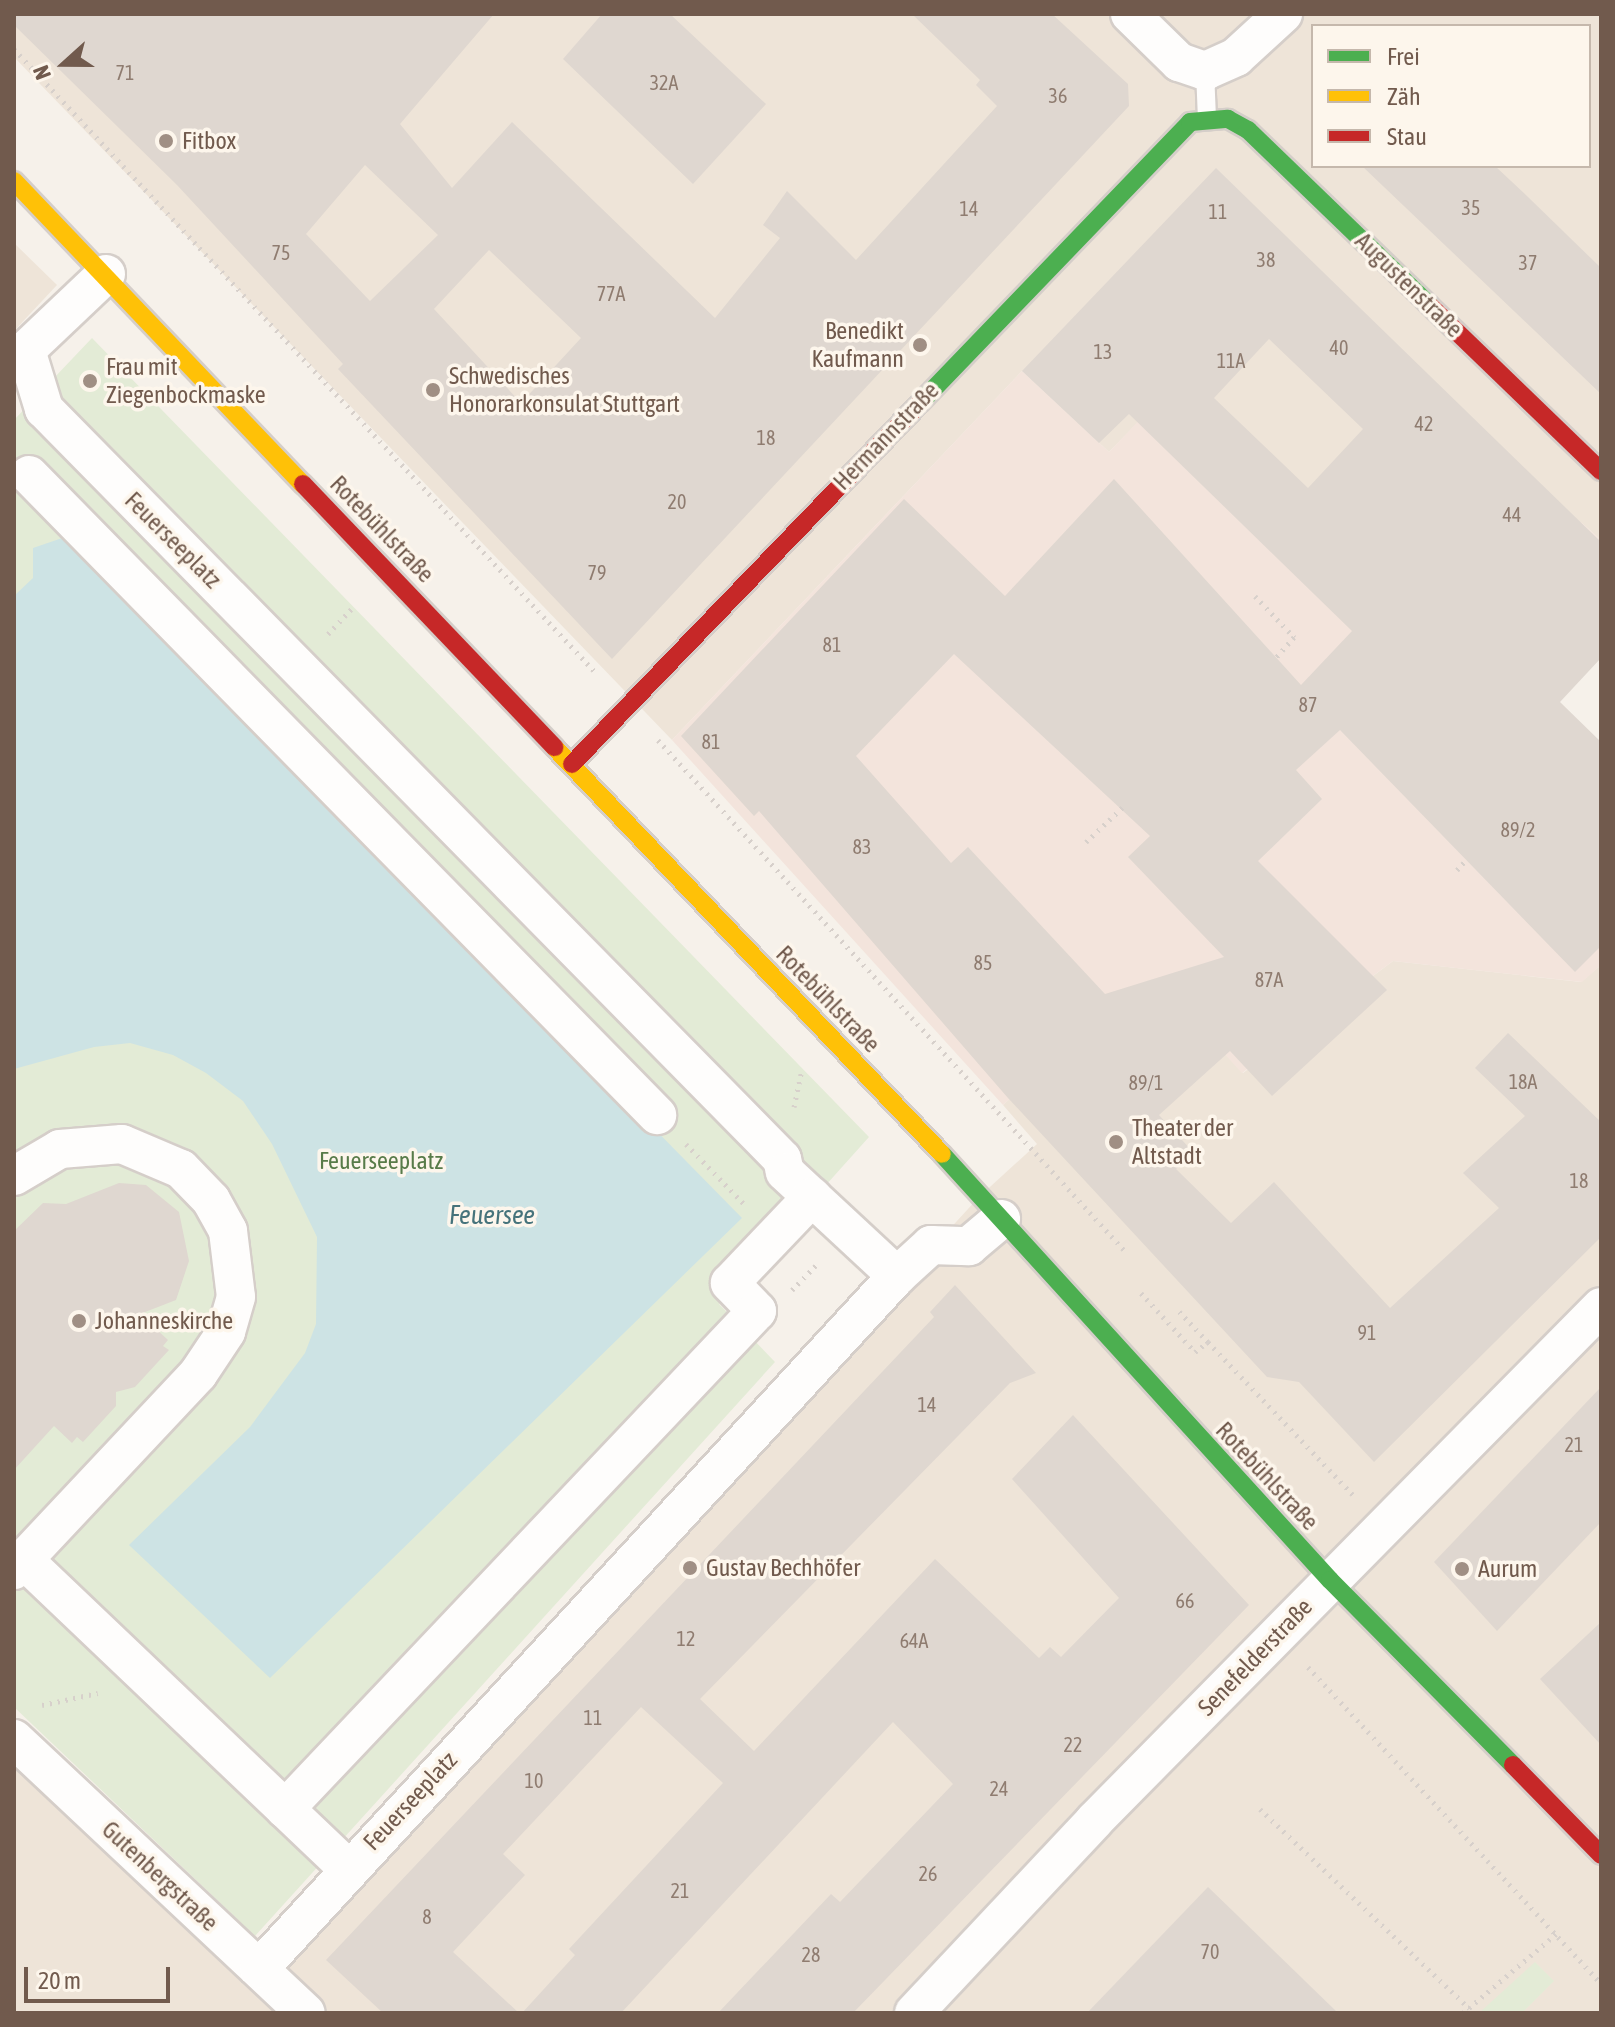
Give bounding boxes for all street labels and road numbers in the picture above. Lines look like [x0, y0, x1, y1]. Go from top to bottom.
street label: Augustenstraße [1349, 227, 1469, 343]
street label: Hermannstraße [827, 376, 945, 496]
street label: Rotebühlstraße [324, 470, 440, 588]
street label: Feuerseeplatz [119, 486, 227, 594]
street label: Rotebühlstraße [770, 940, 886, 1058]
street label: Rotebühlstraße [1210, 1416, 1324, 1536]
street label: Senefelderstraße [1192, 1592, 1318, 1722]
street label: Feuerseeplatz [357, 1746, 463, 1856]
street label: Gutenbergstraße [96, 1815, 224, 1937]

